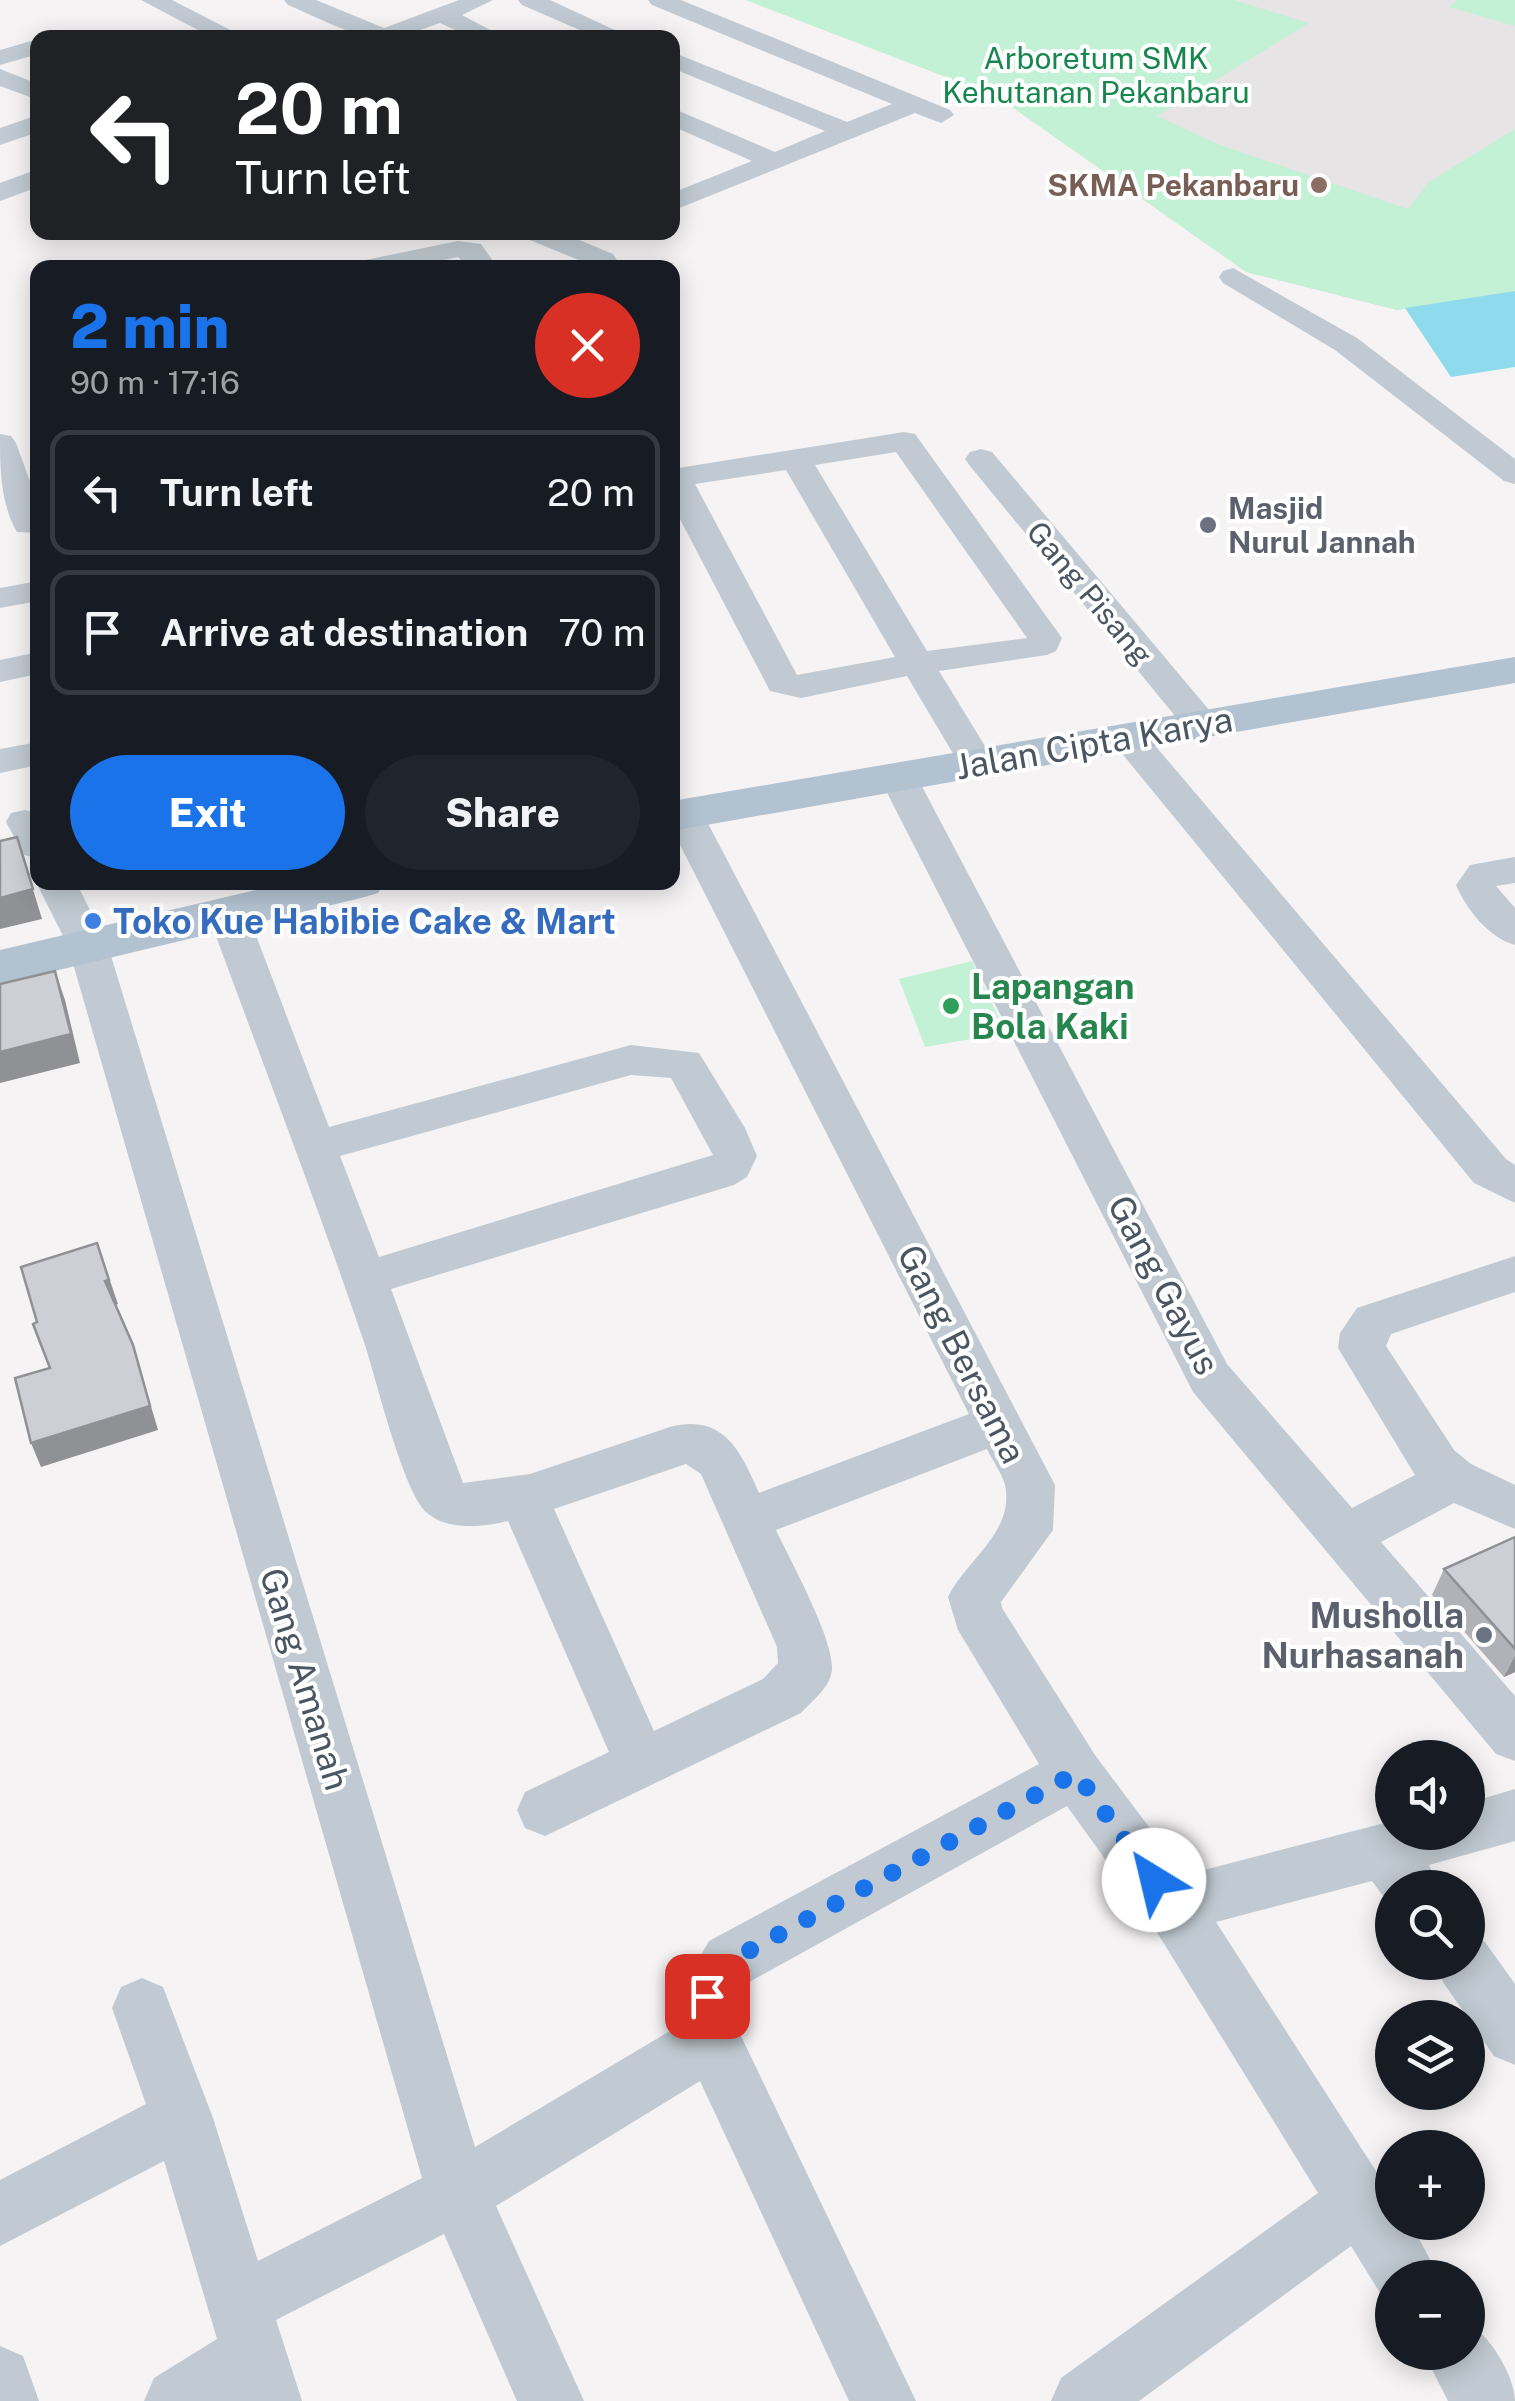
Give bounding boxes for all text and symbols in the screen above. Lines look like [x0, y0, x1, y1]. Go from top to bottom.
park label: Arboretum SMK Kehutanan Pekanbaru [942, 40, 1250, 110]
text: 20 m [235, 67, 403, 150]
icon: left [70, 70, 200, 200]
text: Turn left [235, 151, 411, 204]
place label: SKMA Pekanbaru [1047, 167, 1299, 203]
marker: SKMA Pekanbaru [1308, 174, 1330, 196]
text: 2 min [70, 291, 229, 362]
button: close [535, 293, 640, 398]
text: 90 m · 17:16 [70, 364, 240, 401]
icon: left [75, 465, 130, 520]
text: Turn left [160, 470, 314, 515]
text: 20 m [547, 470, 635, 515]
place label: Masjid Nurul Jannah [1228, 490, 1416, 560]
street label: Gang Pisang [1020, 514, 1160, 672]
marker: Masjid Nurul Jannah [1197, 514, 1219, 536]
icon: arrive [75, 605, 130, 660]
text: Arrive at destination [160, 610, 528, 655]
text: 70 m [558, 610, 646, 655]
street label: Jalan Cipta Karya [952, 698, 1236, 788]
button: Exit [70, 755, 345, 870]
button: Share [365, 755, 640, 870]
place label: Toko Kue Habibie Cake & Mart [113, 901, 616, 942]
marker: Toko Kue Habibie Cake & Mart [82, 910, 104, 932]
place label: Lapangan Bola Kaki [971, 966, 1135, 1047]
marker: Lapangan Bola Kaki [940, 995, 962, 1017]
street label: Gang Gayus [1100, 1189, 1228, 1381]
street label: Gang Bersama [889, 1238, 1035, 1470]
street label: Gang Amanah [252, 1563, 358, 1795]
place label: Musholla Nurhasanah [1261, 1595, 1464, 1676]
marker: Musholla Nurhasanah [1473, 1624, 1495, 1646]
map controls [1375, 1740, 1485, 2370]
button: sound [1375, 1740, 1485, 1850]
position arrow [1102, 1828, 1206, 1932]
button: search [1375, 1870, 1485, 1980]
pin [665, 1954, 750, 2039]
icon: arrive [680, 1969, 735, 2024]
button: layers [1375, 2000, 1485, 2110]
button: + [1375, 2130, 1485, 2240]
button: − [1375, 2260, 1485, 2370]

